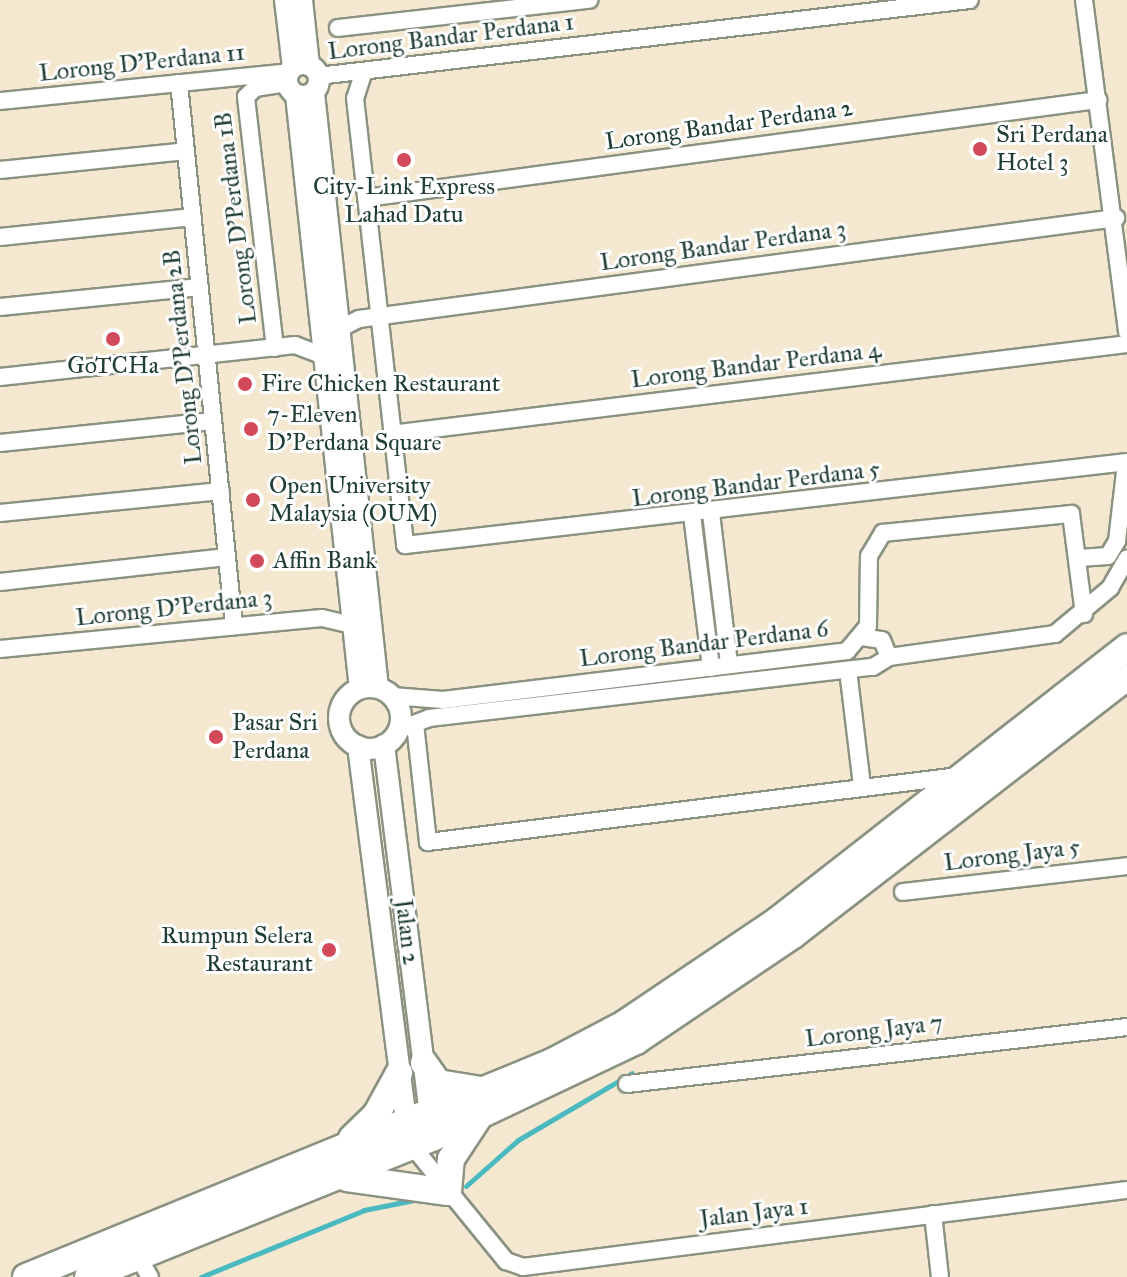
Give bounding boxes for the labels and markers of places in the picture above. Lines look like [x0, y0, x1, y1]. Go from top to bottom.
place label: Sri Perdana Hotel 3 [996, 121, 1108, 177]
marker: Sri Perdana Hotel 3 [971, 140, 989, 158]
marker: City-Link Express Lahad Datu [395, 151, 413, 169]
place label: City-Link Express Lahad Datu [313, 173, 495, 229]
marker: GoTCHa [104, 330, 122, 348]
place label: GoTCHa [67, 352, 159, 380]
place label: Fire Chicken Restaurant [261, 370, 500, 398]
marker: Fire Chicken Restaurant [236, 375, 254, 393]
place label: 7-Eleven D'Perdana Square [267, 401, 441, 457]
marker: 7-Eleven D'Perdana Square [242, 420, 260, 438]
place label: Open University Malaysia (OUM) [269, 472, 437, 528]
marker: Open University Malaysia (OUM) [244, 491, 262, 509]
place label: Affin Bank [273, 547, 376, 575]
marker: Affin Bank [248, 552, 266, 570]
place label: Pasar Sri Perdana [232, 709, 318, 765]
marker: Pasar Sri Perdana [207, 728, 225, 746]
place label: Rumpun Selera Restaurant [161, 922, 313, 978]
marker: Rumpun Selera Restaurant [320, 941, 338, 959]

